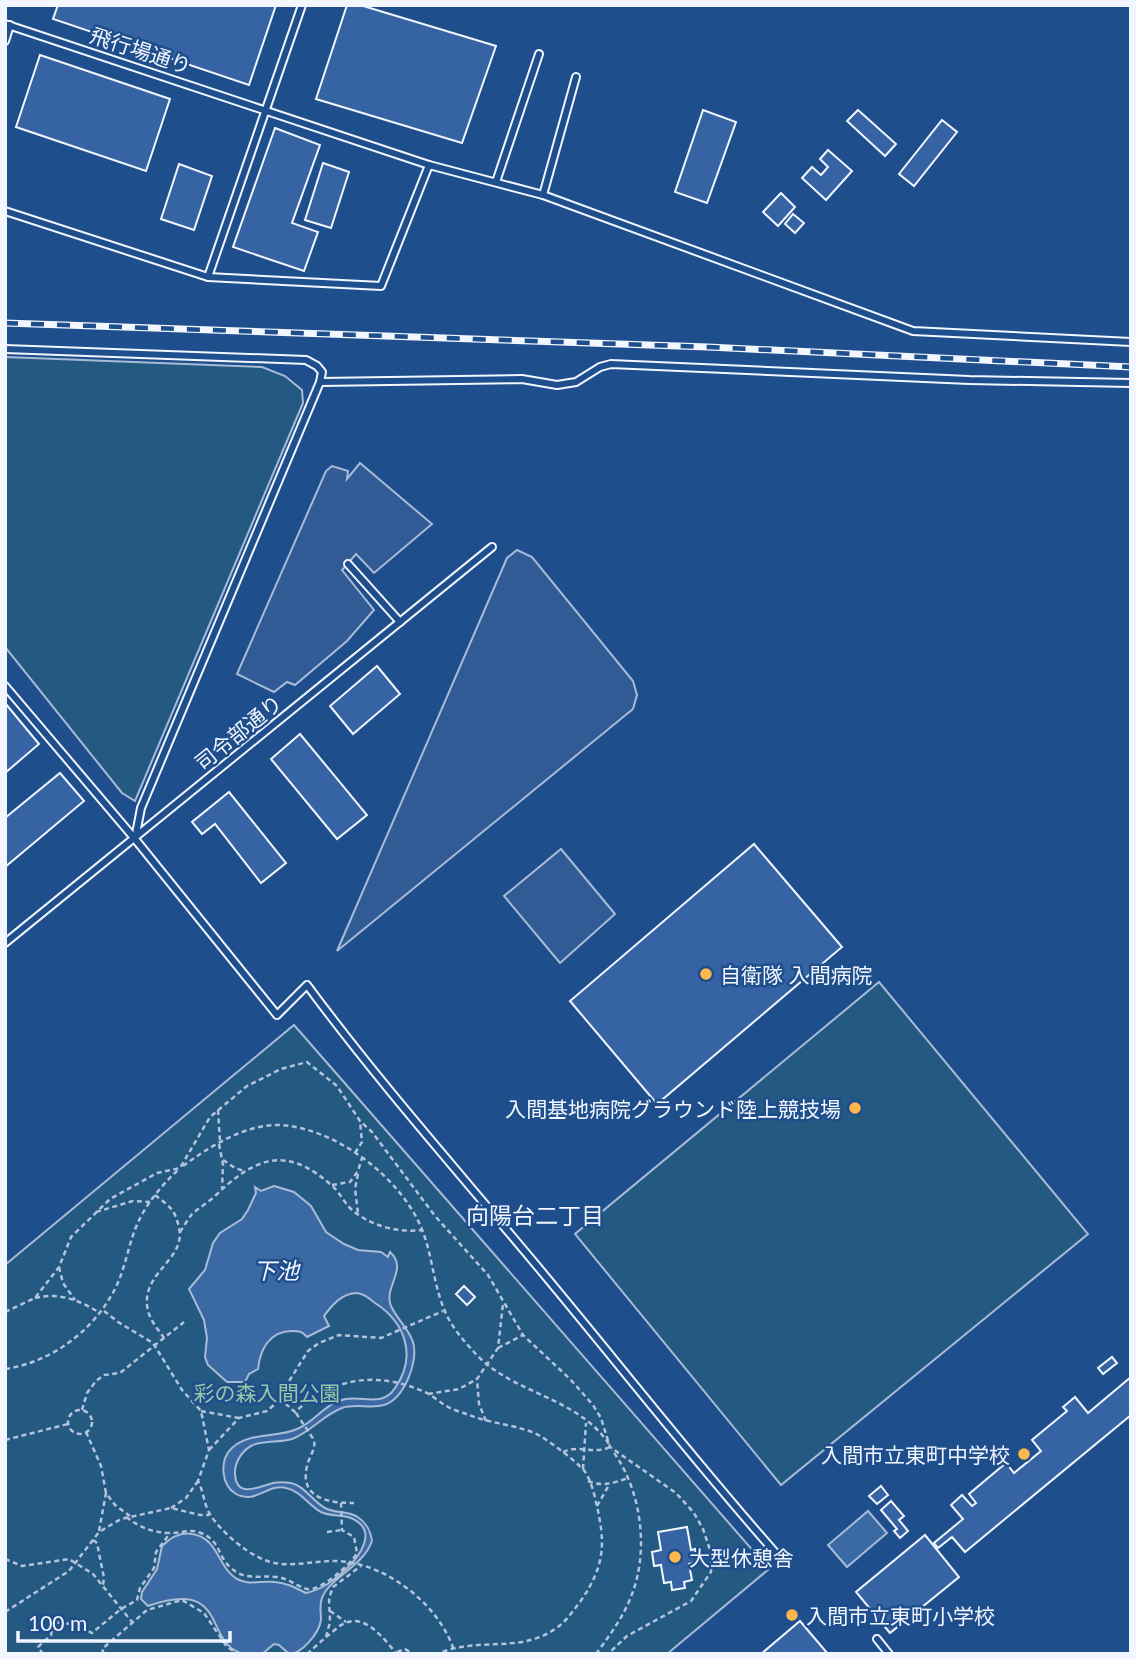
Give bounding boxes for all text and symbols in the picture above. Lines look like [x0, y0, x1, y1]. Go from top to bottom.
street label: 飛行場通り [87, 22, 195, 78]
street label: 司令部通り [189, 689, 287, 775]
place label: 自衛隊 入間病院 [720, 962, 872, 987]
marker: 自衛隊 入間病院 [698, 966, 714, 982]
place label: 入間基地病院グラウンド陸上競技場 [505, 1096, 841, 1121]
marker: 入間基地病院グラウンド陸上競技場 [847, 1100, 863, 1116]
district label: 向陽台二丁目 [466, 1201, 604, 1229]
water label: 下池 [253, 1256, 301, 1284]
park label: 彩の森入間公園 [194, 1380, 341, 1405]
place label: 入間市立東町中学校 [821, 1442, 1010, 1467]
marker: 入間市立東町中学校 [1016, 1446, 1032, 1462]
place label: 大型休憩舎 [689, 1545, 794, 1570]
marker: 大型休憩舎 [667, 1549, 683, 1565]
scale bar [18, 1600, 229, 1644]
place label: 入間市立東町小学校 [806, 1603, 995, 1628]
marker: 入間市立東町小学校 [784, 1607, 800, 1623]
text: 100 m [28, 1610, 87, 1635]

